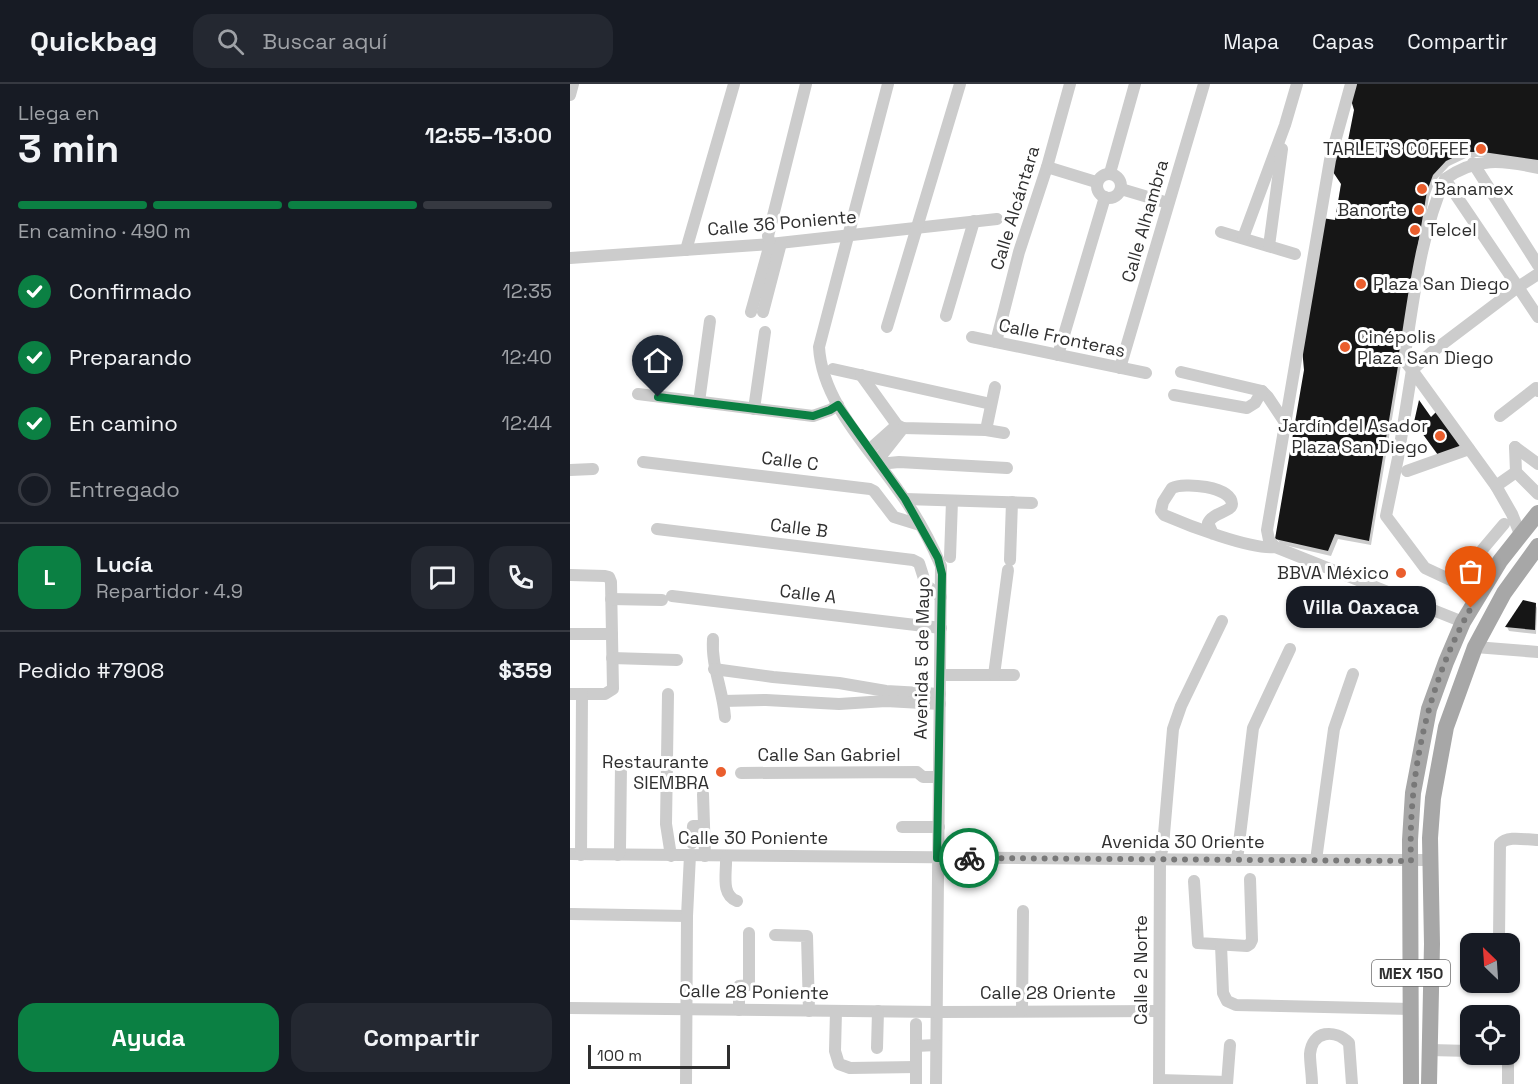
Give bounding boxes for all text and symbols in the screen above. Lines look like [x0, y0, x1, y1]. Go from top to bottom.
search box [193, 14, 613, 68]
text: Quickbag [30, 23, 157, 59]
icon: search [214, 25, 247, 58]
text: Buscar aquí [262, 27, 387, 55]
text: Mapa [1223, 28, 1279, 55]
text: Capas [1312, 28, 1374, 55]
text: Compartir [1407, 28, 1508, 55]
text: Llega en [18, 100, 99, 126]
text: 12:55–13:00 [425, 121, 552, 149]
text: 3 min [18, 124, 119, 173]
place label: TARLET'S COFFEE [1323, 137, 1469, 160]
marker: TARLET'S COFFEE [1474, 142, 1488, 156]
street label: Calle Alcántara [985, 143, 1044, 273]
street label: Calle Alhambra [1116, 157, 1173, 285]
place label: Banamex [1434, 177, 1514, 200]
marker: Banamex [1415, 182, 1429, 196]
place label: Banorte [1337, 198, 1407, 221]
marker: Banorte [1412, 203, 1426, 217]
street label: Calle 36 Poniente [706, 205, 858, 240]
text: En camino · 490 m [18, 218, 191, 244]
place label: Telcel [1427, 218, 1477, 241]
marker: Telcel [1408, 223, 1422, 237]
place label: Plaza San Diego [1373, 272, 1510, 295]
icon: check [18, 275, 51, 308]
text: Confirmado [69, 277, 192, 305]
marker: Plaza San Diego [1354, 277, 1368, 291]
text: 12:35 [502, 278, 552, 304]
street label: Calle Fronteras [997, 313, 1128, 362]
place label: Cinépolis Plaza San Diego [1357, 325, 1494, 369]
pin [632, 335, 683, 397]
marker: Cinépolis Plaza San Diego [1338, 340, 1352, 354]
icon: check [18, 341, 51, 374]
text: Preparando [69, 343, 192, 371]
text: 12:40 [501, 344, 552, 370]
icon: home [641, 344, 674, 377]
icon: check [18, 407, 51, 440]
text: En camino [69, 409, 178, 437]
text: 12:44 [502, 410, 552, 436]
place label: Jardín del Asador Plaza San Diego [1278, 414, 1428, 458]
marker: Jardín del Asador Plaza San Diego [1433, 429, 1447, 443]
street label: Calle C [760, 446, 820, 475]
text: Entregado [69, 475, 180, 503]
street label: Calle B [769, 513, 829, 542]
button: chat [411, 546, 474, 609]
button: phone [489, 546, 552, 609]
pin [1445, 546, 1496, 608]
text: Lucía [96, 550, 153, 578]
icon: bag [1454, 555, 1487, 588]
place label: BBVA México [1277, 561, 1389, 584]
text: L [44, 563, 55, 591]
marker: BBVA México [1394, 566, 1408, 580]
street label: Avenida 5 de Mayo [909, 576, 934, 740]
text: Repartidor · 4.9 [96, 578, 243, 604]
street label: Calle A [778, 579, 838, 608]
callout: Villa Oaxaca [1285, 587, 1435, 629]
text: Villa Oaxaca [1303, 594, 1419, 620]
text: Pedido #7908 [18, 656, 164, 684]
text: $359 [498, 656, 552, 684]
street label: Calle San Gabriel [757, 743, 901, 766]
place label: Restaurante SIEMBRA [602, 750, 709, 794]
marker: Restaurante SIEMBRA [714, 765, 728, 779]
street label: Calle 30 Poniente [678, 826, 828, 849]
courier [939, 828, 999, 888]
street label: Avenida 30 Oriente [1101, 830, 1265, 853]
icon: bike [953, 842, 986, 875]
street label: Calle 2 Norte [1129, 915, 1152, 1025]
north arrow [1460, 933, 1520, 993]
map controls [1460, 933, 1520, 1065]
road number: MEX 150 [1372, 960, 1450, 986]
street label: Calle 28 Poniente [679, 979, 829, 1004]
street label: Calle 28 Oriente [980, 981, 1116, 1004]
button: Ayuda [18, 1003, 279, 1072]
button: Compartir [291, 1003, 552, 1072]
button: locate [1460, 1005, 1520, 1065]
scale bar [588, 1042, 730, 1070]
text: 100 m [597, 1045, 642, 1066]

